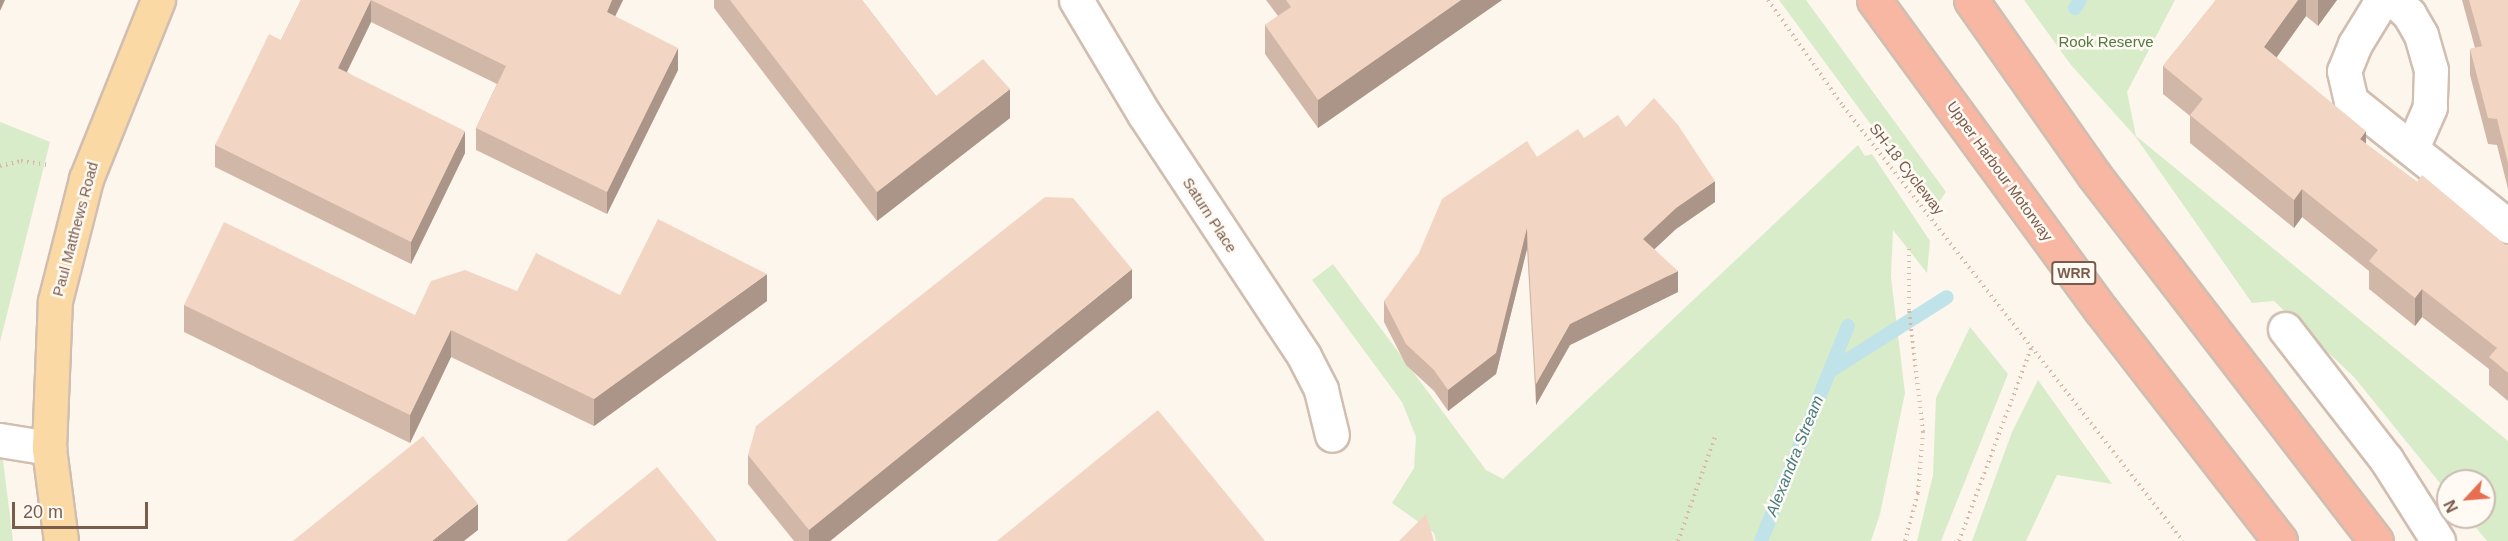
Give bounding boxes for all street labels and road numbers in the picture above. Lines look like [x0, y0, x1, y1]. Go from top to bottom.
street label: Upper Harbour Motorway [1943, 98, 2057, 244]
street label: SH-18 Cycleway [1866, 120, 1948, 218]
street label: Paul Matthews Road [48, 160, 102, 298]
street label: Saturn Place [1179, 174, 1241, 256]
road number: WRR [2050, 262, 2098, 284]

